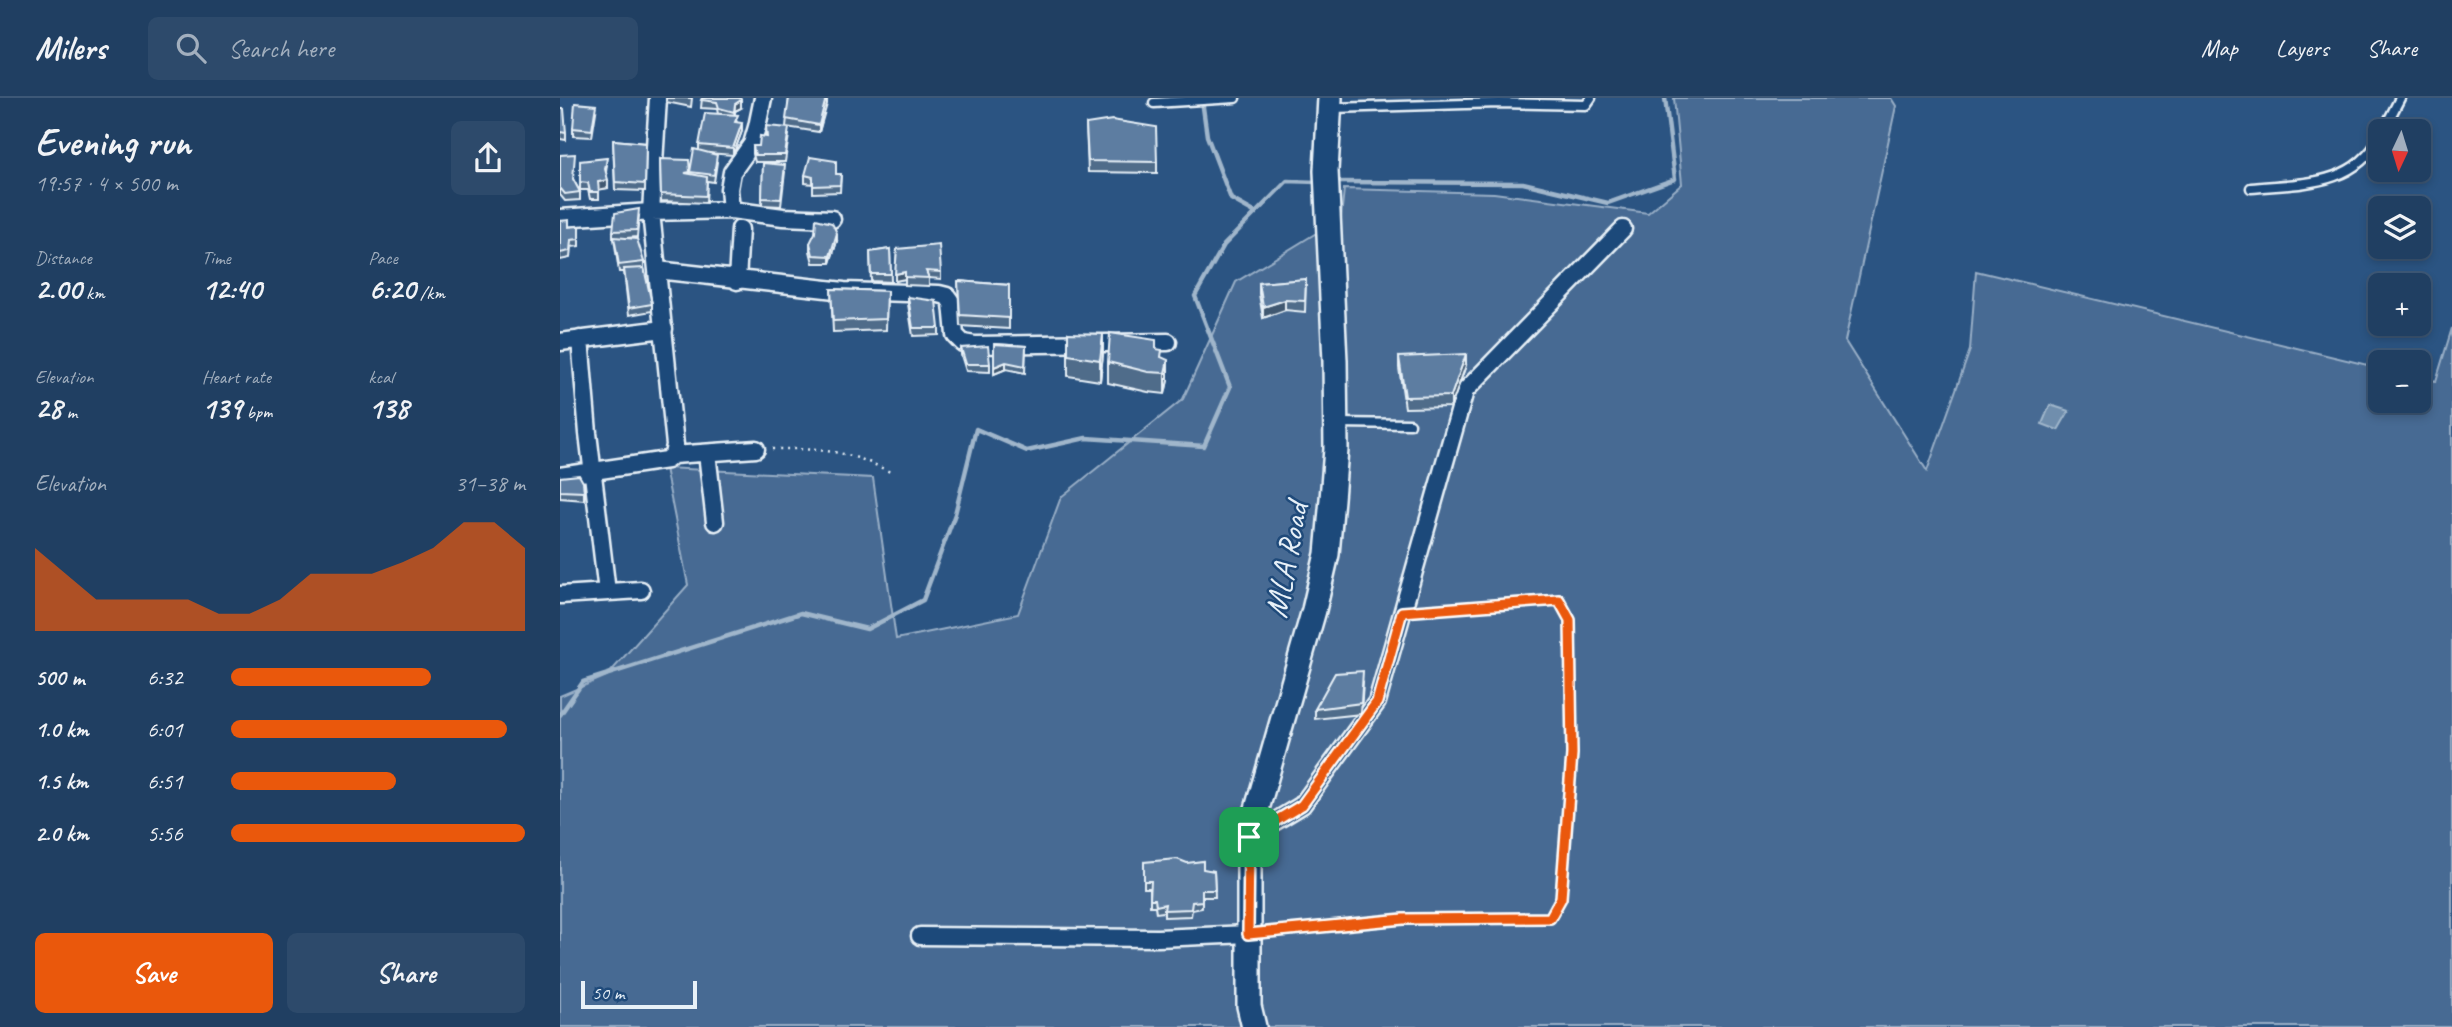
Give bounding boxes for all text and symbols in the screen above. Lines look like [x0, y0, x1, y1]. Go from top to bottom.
search box [148, 17, 638, 80]
text: Milers [35, 27, 106, 69]
icon: search [172, 29, 210, 67]
text: Search here [228, 32, 334, 65]
text: Map [2201, 33, 2238, 63]
text: Layers [2276, 33, 2329, 63]
text: Share [2367, 33, 2417, 63]
text: Evening run [35, 119, 191, 166]
north arrow [2368, 119, 2431, 182]
map controls [2368, 119, 2431, 413]
button: share [451, 121, 525, 195]
text: 19:57 · 4 × 500 m [35, 169, 178, 198]
button: layers [2368, 196, 2431, 259]
text: Distance [35, 246, 92, 270]
text: Time [202, 246, 231, 270]
text: Pace [368, 246, 398, 270]
text: 2.00 [35, 270, 81, 308]
text: 12:40 [202, 270, 262, 308]
text: 6:20 [368, 270, 415, 308]
button: + [2368, 273, 2431, 336]
text: km [81, 281, 105, 305]
text: /km [415, 281, 445, 305]
button: − [2368, 350, 2431, 413]
text: Elevation [35, 365, 93, 389]
text: Heart rate [202, 365, 271, 389]
text: kcal [368, 365, 393, 389]
text: 28 [35, 389, 62, 427]
text: 139 [202, 389, 242, 427]
text: 138 [368, 389, 409, 427]
text: m [62, 400, 77, 424]
text: bpm [242, 400, 272, 424]
text: Elevation [35, 469, 106, 498]
text: 31–38 m [455, 469, 525, 498]
street label: MLA Road [1254, 494, 1319, 621]
text: 500 m [35, 663, 84, 692]
text: 6:32 [147, 663, 183, 692]
text: 1.0 km [35, 715, 89, 744]
text: 6:01 [147, 715, 183, 744]
text: 1.5 km [35, 767, 88, 796]
text: 6:51 [147, 767, 183, 796]
pin [1219, 807, 1279, 867]
icon: arrive [1230, 818, 1268, 856]
text: 2.0 km [35, 819, 89, 848]
text: 5:56 [147, 819, 183, 848]
button: Save [35, 933, 273, 1013]
button: Share [287, 933, 525, 1013]
scale bar [581, 978, 696, 1010]
text: 50 m [592, 981, 624, 1005]

